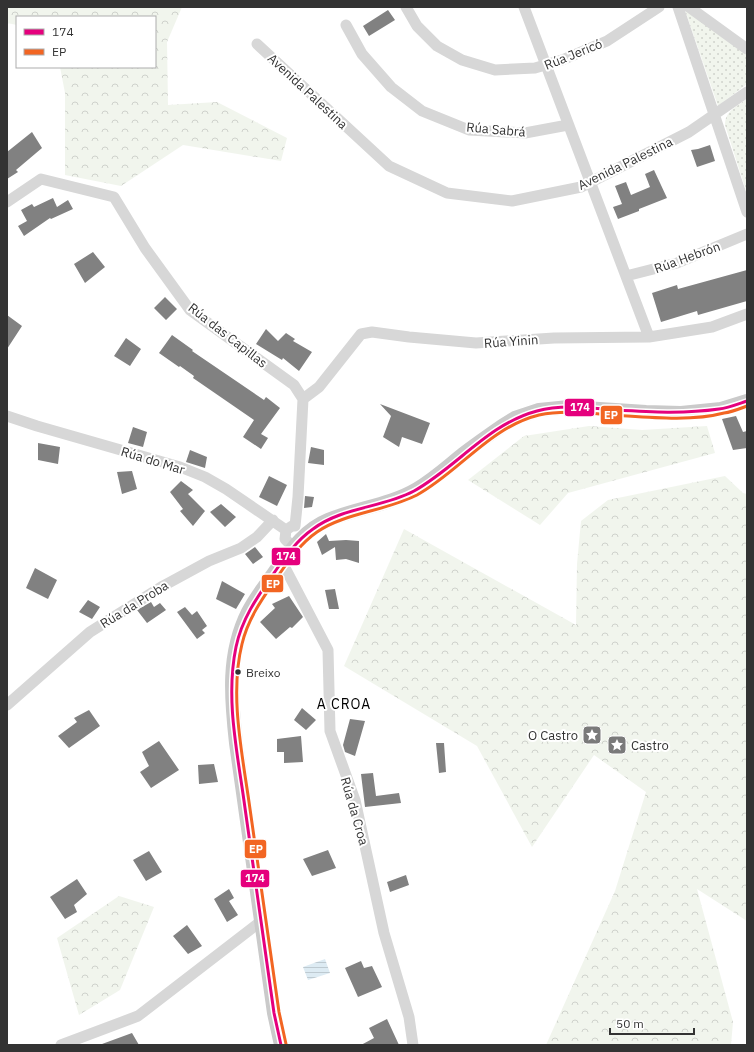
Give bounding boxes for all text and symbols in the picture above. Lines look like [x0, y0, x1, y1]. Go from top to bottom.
legend [16, 16, 156, 68]
text: 174 [52, 24, 74, 39]
street label: Rúa Jericó [542, 35, 605, 74]
text: EP [52, 44, 66, 59]
street label: Avenida Palestina [264, 50, 351, 133]
street label: Rúa Sabrá [466, 118, 526, 141]
street label: Avenida Palestina [575, 133, 675, 194]
street label: Rúa Hebrón [652, 238, 722, 277]
street label: Rúa das Capillas [185, 299, 271, 372]
street label: Rúa Yinin [483, 331, 539, 352]
line badge: 174 [564, 398, 595, 417]
text: 174 [570, 400, 590, 414]
line badge: EP [600, 405, 623, 425]
text: EP [604, 408, 618, 422]
street label: Rúa do Mar [119, 443, 187, 478]
line badge: 174 [271, 547, 301, 566]
text: 174 [276, 549, 296, 563]
line badge: EP [261, 574, 284, 593]
street label: Rúa da Proba [97, 577, 172, 632]
text: EP [266, 577, 280, 591]
place label: Breixo [246, 665, 281, 680]
marker: Breixo [233, 667, 243, 677]
district label: A CROA [317, 695, 371, 713]
place icon: O Castro [581, 724, 603, 746]
place label: O Castro [528, 727, 578, 744]
place icon: Castro [606, 734, 628, 756]
place label: Castro [631, 737, 669, 754]
street label: Rúa da Croa [337, 775, 372, 847]
line badge: EP [244, 839, 267, 859]
text: EP [249, 842, 263, 856]
line badge: 174 [240, 869, 270, 888]
text: 174 [245, 871, 265, 885]
scale bar [610, 1010, 694, 1036]
text: 50 m [616, 1016, 644, 1031]

